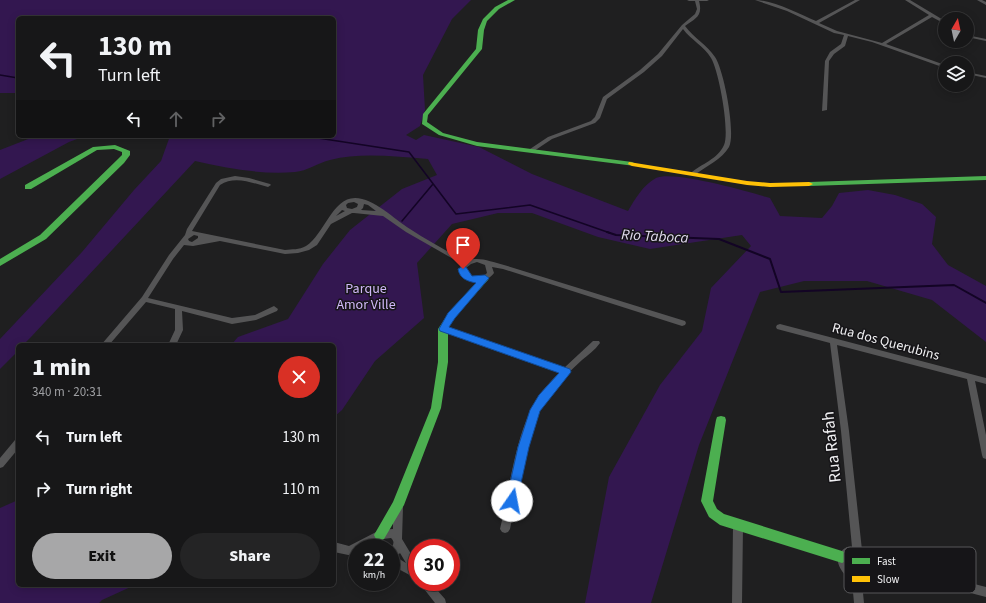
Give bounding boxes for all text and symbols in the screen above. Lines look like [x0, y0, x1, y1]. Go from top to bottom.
north arrow [938, 12, 974, 48]
map controls [938, 12, 974, 92]
text: 130 m [98, 26, 172, 66]
icon: left [32, 32, 84, 84]
button: layers [938, 56, 974, 92]
text: Turn left [98, 63, 160, 88]
icon: left [123, 108, 145, 130]
icon: ahead [165, 108, 187, 130]
icon: right [207, 108, 229, 130]
water label: Rio Taboca [621, 224, 689, 249]
pin [446, 228, 480, 269]
icon: arrive [452, 234, 474, 256]
park label: Parque Amor Ville [336, 279, 396, 315]
street label: Rua dos Querubins [830, 318, 942, 366]
text: 1 min [32, 350, 91, 385]
button: close [278, 356, 320, 398]
text: 340 m · 20:31 [32, 383, 102, 401]
street label: Rua Rafah [816, 410, 848, 484]
icon: left [32, 426, 54, 448]
text: Turn left [66, 427, 122, 448]
text: 130 m [282, 427, 320, 448]
icon: right [32, 478, 54, 500]
text: Turn right [66, 479, 132, 500]
text: 110 m [282, 479, 320, 500]
position arrow [491, 480, 533, 522]
button: Exit [32, 533, 172, 579]
button: Share [180, 533, 320, 579]
speed limit sign: 30 [408, 539, 460, 591]
text: 22 [363, 546, 385, 574]
legend [844, 547, 976, 593]
text: Fast [877, 554, 896, 569]
text: km/h [363, 568, 385, 582]
text: Slow [877, 572, 900, 587]

